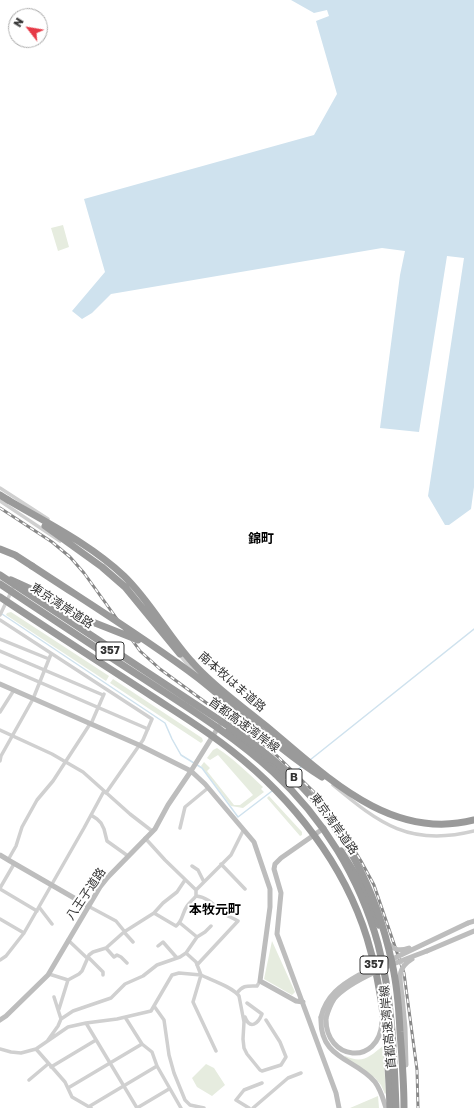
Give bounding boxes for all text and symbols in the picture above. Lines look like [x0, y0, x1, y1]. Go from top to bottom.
north arrow [8, 8, 48, 48]
text: N [10, 15, 26, 29]
district label: 錦町 [248, 531, 274, 547]
street label: 東京湾岸道路 [28, 580, 96, 632]
road number: 357 [96, 642, 124, 660]
street label: 南本牧はま道路 [196, 649, 268, 715]
street label: 首都高速湾岸線 [206, 694, 282, 756]
road number: B [286, 769, 302, 787]
street label: 東京湾岸道路 [307, 791, 361, 857]
street label: 八王子道路 [63, 865, 109, 923]
district label: 本牧元町 [189, 902, 241, 918]
road number: 357 [360, 956, 388, 974]
street label: 首都高速湾岸線 [377, 985, 399, 1069]

